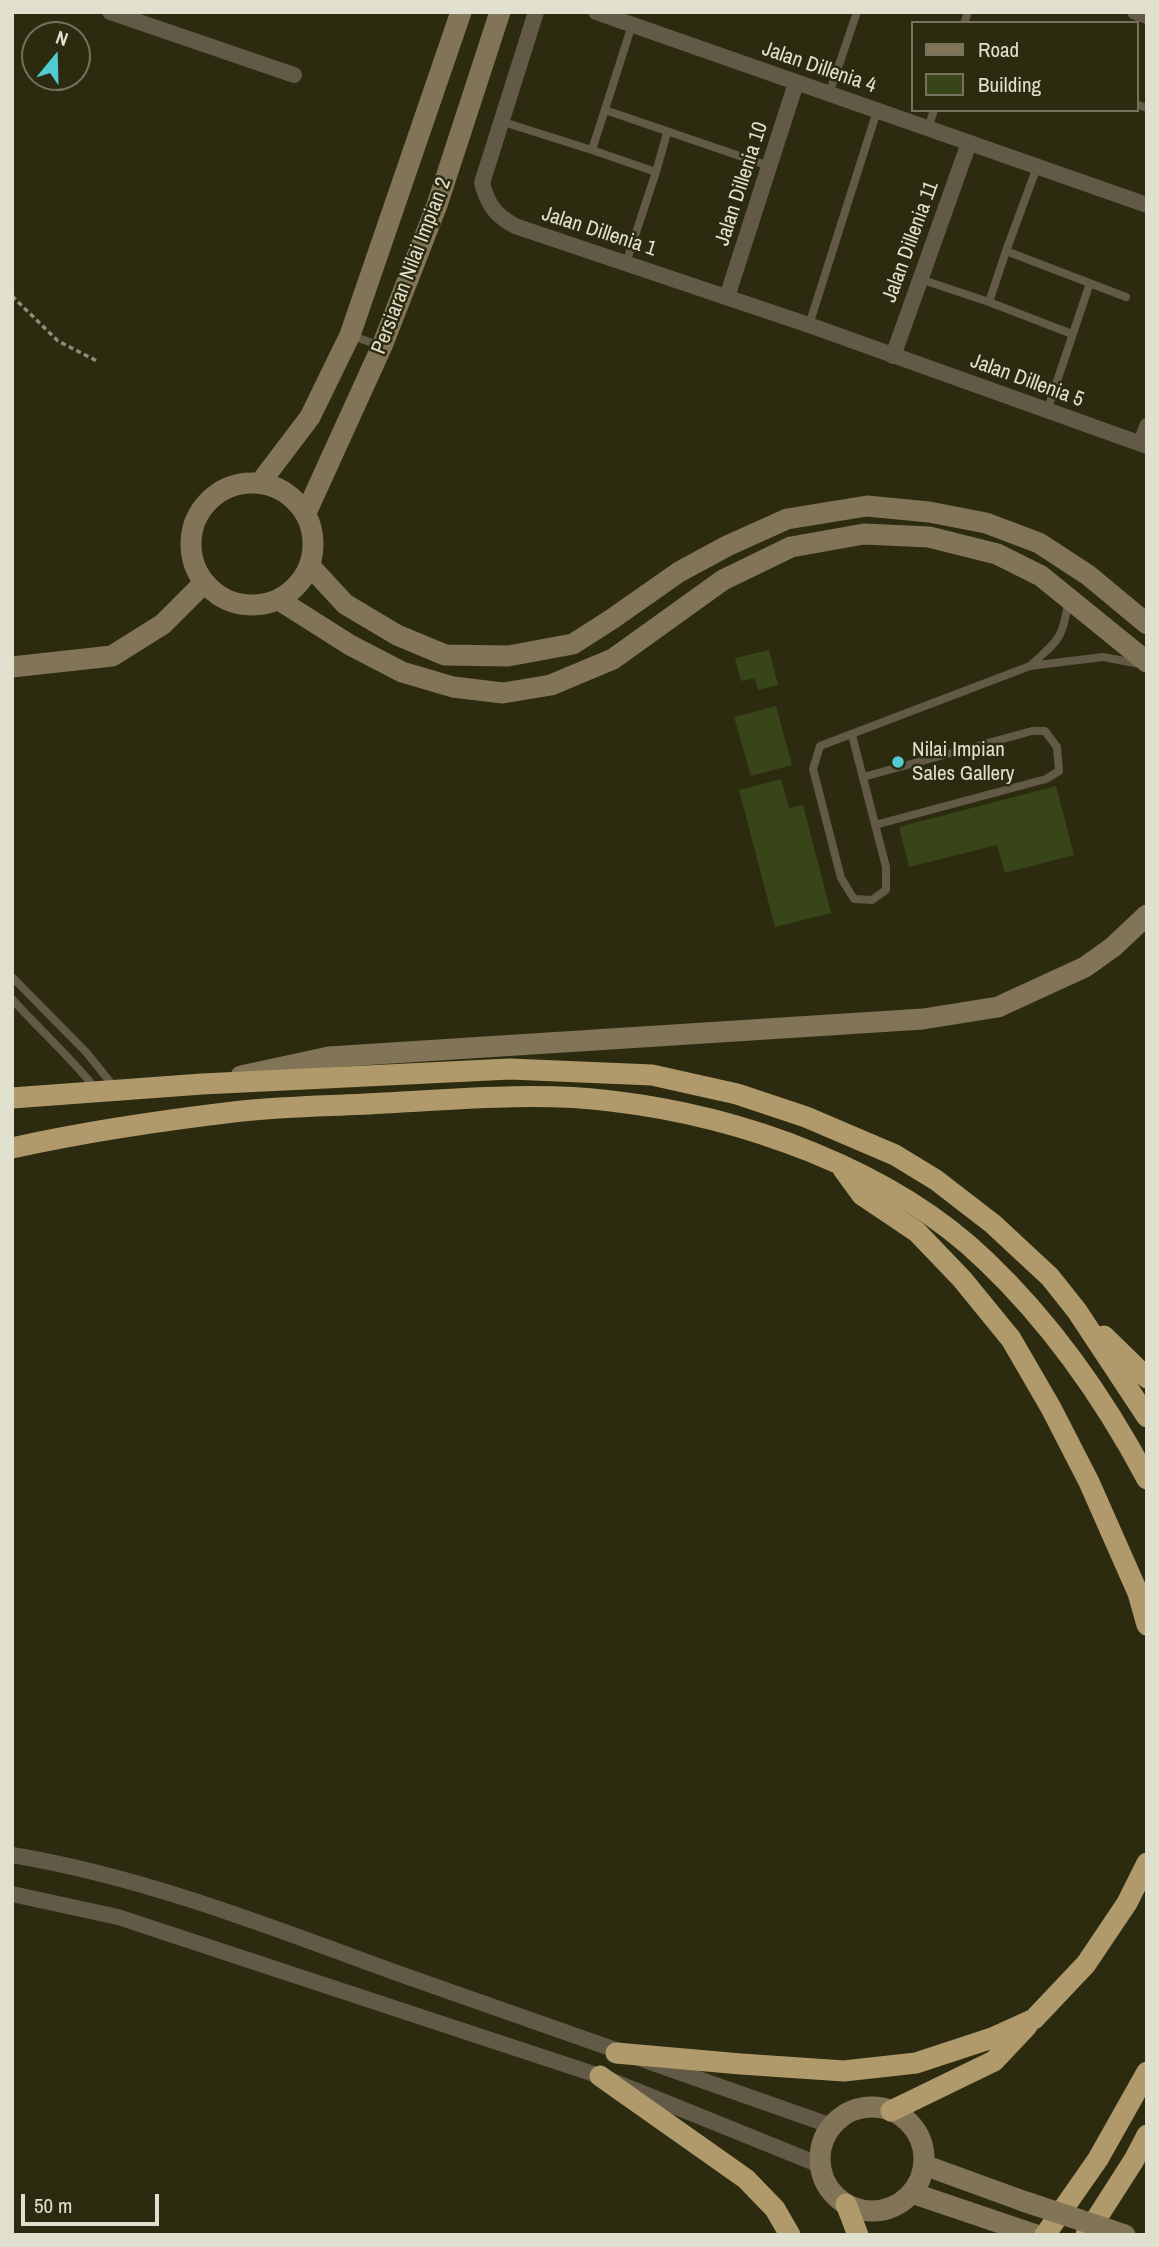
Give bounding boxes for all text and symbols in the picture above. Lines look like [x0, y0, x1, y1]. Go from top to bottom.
north arrow [21, 21, 91, 91]
legend [911, 21, 1138, 112]
text: N [53, 24, 72, 52]
text: Road [978, 35, 1019, 64]
street label: Jalan Dillenia 4 [759, 37, 879, 99]
text: Building [978, 70, 1041, 99]
street label: Jalan Dillenia 10 [710, 119, 774, 249]
street label: Persiaran Nilai Impian 2 [367, 174, 457, 358]
street label: Jalan Dillenia 11 [877, 178, 945, 306]
street label: Jalan Dillenia 1 [539, 202, 659, 262]
street label: Jalan Dillenia 5 [967, 349, 1087, 413]
place label: Nilai Impian Sales Gallery [912, 737, 1014, 787]
marker: Nilai Impian Sales Gallery [890, 754, 906, 770]
scale bar [24, 2180, 163, 2224]
text: 50 m [34, 2191, 72, 2220]

